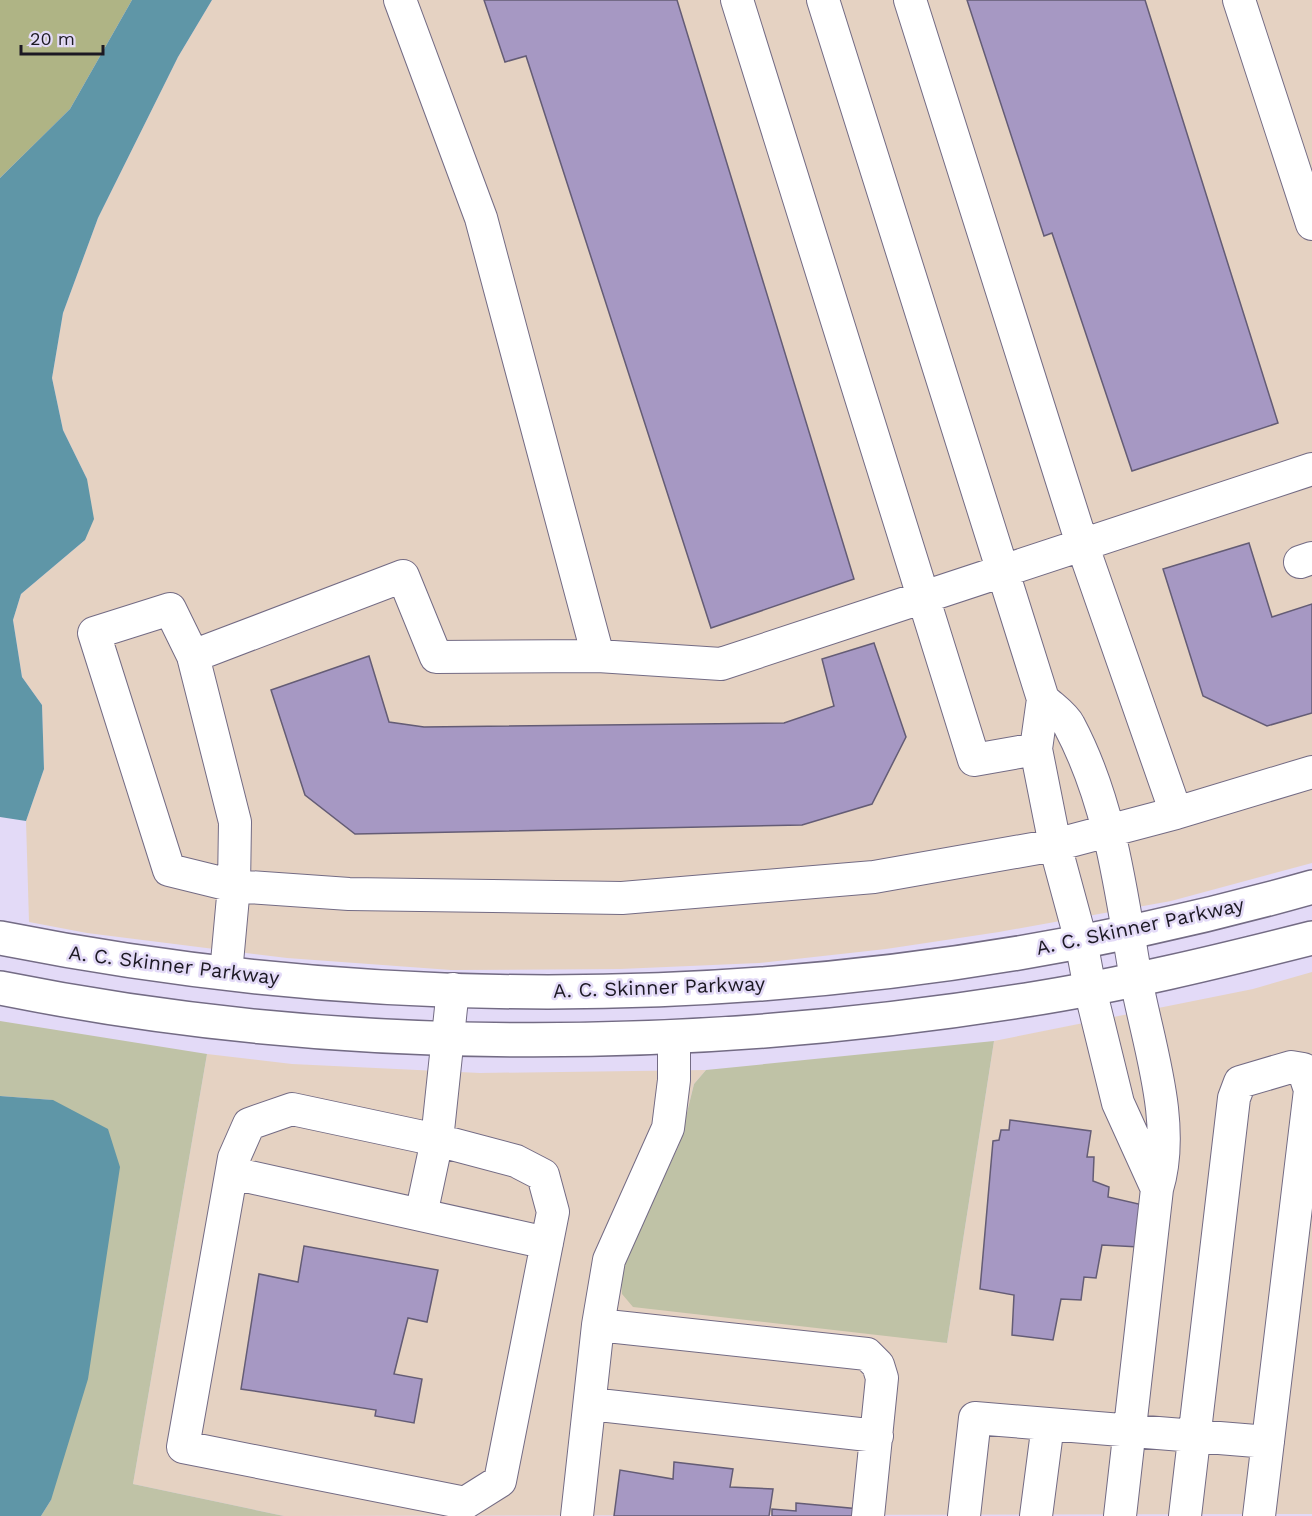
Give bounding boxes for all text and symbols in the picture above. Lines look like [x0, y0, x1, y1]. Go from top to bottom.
scale bar [21, 18, 104, 56]
text: 20 m [30, 28, 75, 49]
street label: A. C. Skinner Parkway [1034, 892, 1247, 960]
street label: A. C. Skinner Parkway [67, 940, 281, 990]
street label: A. C. Skinner Parkway [553, 971, 766, 1003]

